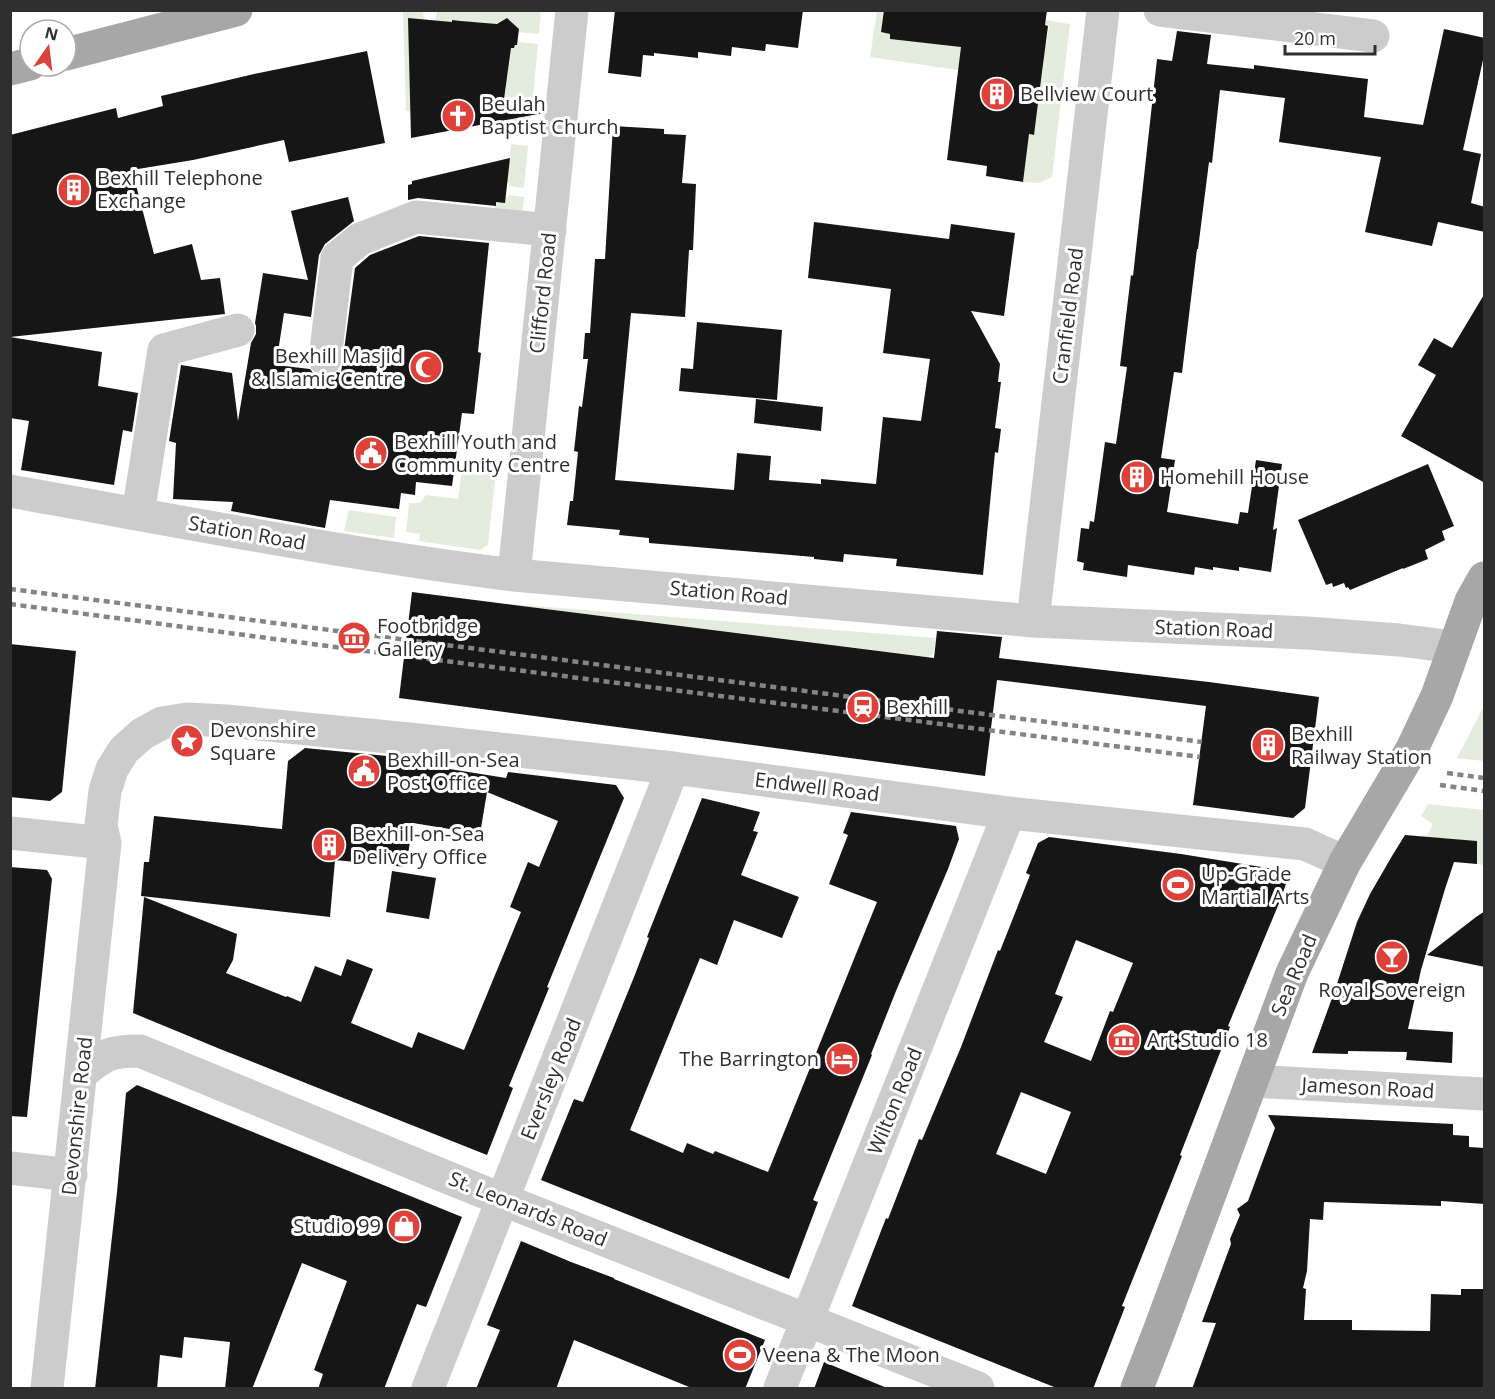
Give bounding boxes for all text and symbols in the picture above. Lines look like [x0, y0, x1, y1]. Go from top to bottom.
north arrow [18, 18, 78, 78]
scale bar [1285, 18, 1375, 56]
text: N [43, 21, 61, 46]
text: 20 m [1294, 26, 1336, 50]
building icon: Bellview Court [979, 76, 1015, 112]
place label: Bellview Court [1020, 80, 1153, 107]
place label: Beulah Baptist Church [481, 90, 618, 140]
church icon: Beulah Baptist Church [440, 98, 476, 134]
place label: Bexhill Telephone Exchange [97, 164, 263, 214]
building icon: Bexhill Telephone Exchange [56, 172, 92, 208]
street label: Clifford Road [523, 231, 562, 355]
street label: Cranfield Road [1046, 246, 1089, 386]
place label: Bexhill Masjid & Islamic Centre [251, 342, 403, 392]
mosque icon: Bexhill Masjid & Islamic Centre [408, 349, 444, 385]
place label: Bexhill Youth and Community Centre [394, 428, 570, 478]
public building icon: Bexhill Youth and Community Centre [353, 435, 389, 471]
building icon: Homehill House [1119, 459, 1155, 495]
place label: Homehill House [1160, 463, 1309, 490]
street label: Station Road [186, 509, 308, 556]
street label: Station Road [669, 574, 789, 611]
place label: Footbridge Gallery [377, 612, 478, 662]
street label: Station Road [1154, 613, 1274, 644]
museum icon: Footbridge Gallery [336, 620, 372, 656]
station icon: Bexhill [845, 689, 881, 725]
place label: Bexhill [886, 693, 948, 720]
place label: Devonshire Square [210, 716, 316, 766]
place label: Bexhill Railway Station [1291, 720, 1432, 770]
place icon: Devonshire Square [169, 723, 205, 759]
building icon: Bexhill Railway Station [1250, 727, 1286, 763]
place label: Bexhill-on-Sea Post Office [387, 746, 520, 796]
public building icon: Bexhill-on-Sea Post Office [346, 753, 382, 789]
street label: Endwell Road [753, 765, 881, 808]
place label: Bexhill-on-Sea Delivery Office [352, 820, 487, 870]
building icon: Bexhill-on-Sea Delivery Office [311, 827, 347, 863]
place label: Up-Grade Martial Arts [1201, 860, 1309, 910]
sports icon: Up-Grade Martial Arts [1160, 867, 1196, 903]
street label: Sea Road [1264, 930, 1323, 1020]
bar icon: Royal Sovereign [1374, 939, 1410, 975]
place label: Royal Sovereign [1318, 976, 1466, 1003]
street label: Eversley Road [514, 1014, 587, 1144]
museum icon: Art Studio 18 [1106, 1022, 1142, 1058]
place label: Art Studio 18 [1147, 1026, 1268, 1053]
street label: Devonshire Road [55, 1035, 98, 1197]
hotel icon: The Barrington [824, 1041, 860, 1077]
street label: Wilton Road [861, 1043, 928, 1158]
place label: The Barrington [679, 1045, 819, 1072]
street label: Jameson Road [1299, 1070, 1435, 1104]
street label: St. Leonards Road [445, 1164, 611, 1253]
shop icon: Studio 99 [386, 1208, 422, 1244]
place label: Studio 99 [293, 1212, 381, 1239]
sports icon: Veena & The Moon [722, 1337, 758, 1373]
place label: Veena & The Moon [763, 1341, 940, 1368]

